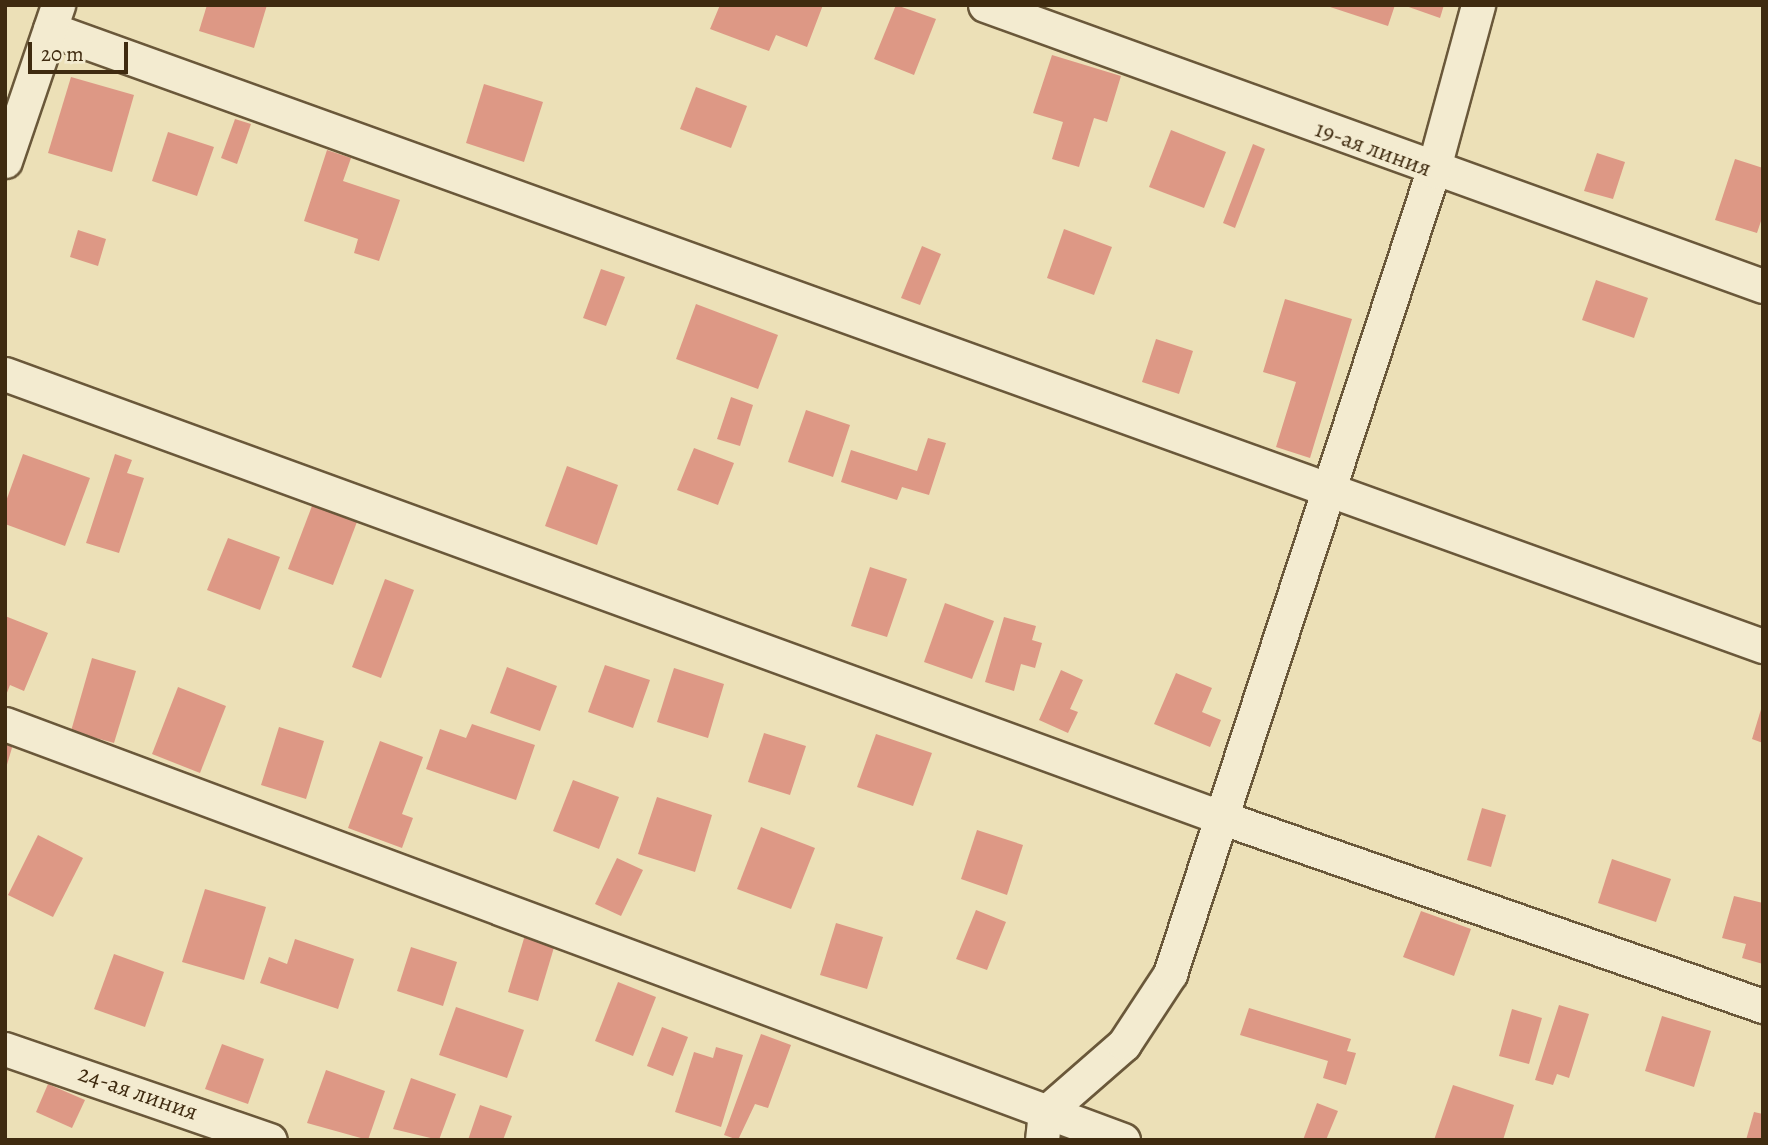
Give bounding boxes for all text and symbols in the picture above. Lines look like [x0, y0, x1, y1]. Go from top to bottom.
scale bar [32, 28, 131, 72]
text: 20 m [41, 40, 84, 68]
street label: 19-ая линия [1311, 115, 1435, 183]
street label: 24-ая линия [74, 1059, 202, 1127]

